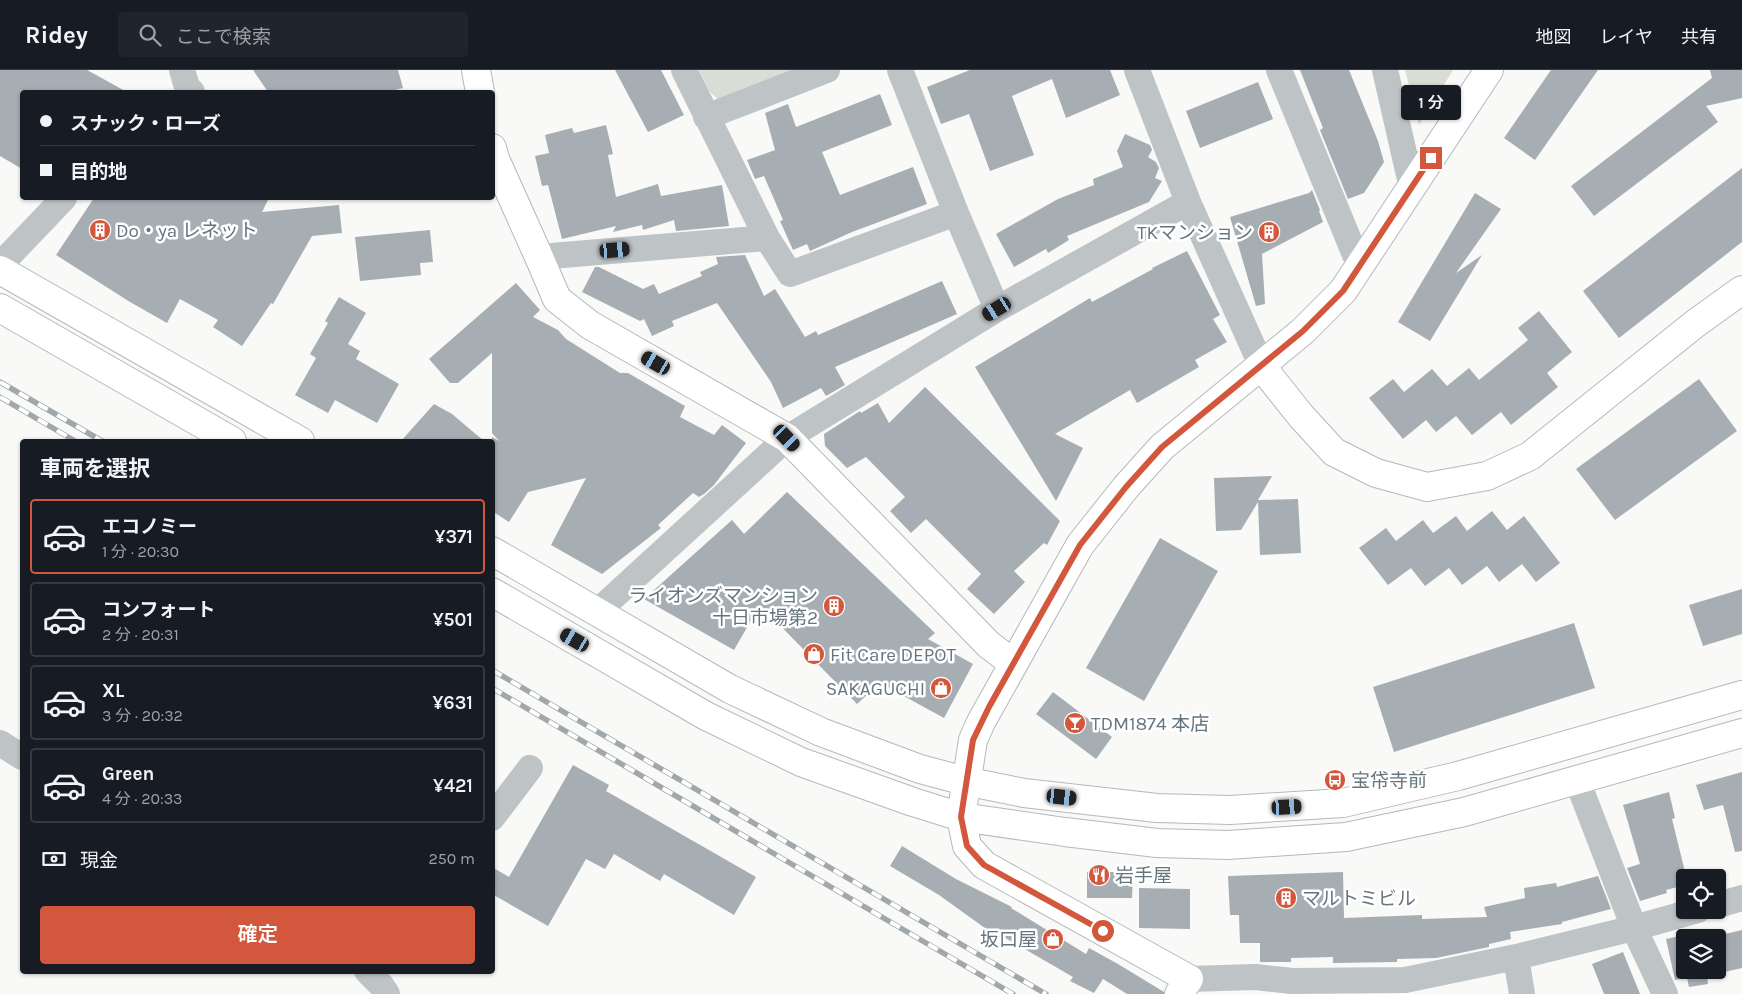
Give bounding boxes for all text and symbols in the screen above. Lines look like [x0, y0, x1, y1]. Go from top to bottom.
search box [118, 12, 468, 57]
text: Ridey [25, 21, 88, 49]
icon: search [136, 21, 164, 49]
text: ここで検索 [176, 26, 271, 48]
text: 地図 [1536, 26, 1572, 48]
text: レイヤ [1600, 26, 1653, 48]
text: 共有 [1681, 26, 1717, 48]
callout: 1 分 [1401, 86, 1461, 121]
text: 1 分 [1418, 93, 1444, 112]
text: スナック・ローズ [70, 113, 221, 135]
route end [1420, 147, 1442, 169]
text: 目的地 [70, 161, 127, 183]
building icon: Do・ya レネット [88, 218, 112, 242]
place label: Do・ya レネット [116, 220, 258, 242]
building icon: TKマンション [1257, 220, 1281, 244]
place label: TKマンション [1137, 222, 1253, 244]
car [599, 241, 630, 259]
car [980, 295, 1013, 323]
car [639, 349, 672, 377]
car [771, 422, 802, 454]
text: 車両を選択 [40, 456, 150, 482]
icon: car [42, 514, 87, 559]
text: エコノミー [102, 516, 197, 538]
text: ¥371 [434, 526, 473, 548]
text: 1 分 · 20:30 [102, 542, 179, 561]
place label: ライオンズマンション 十日市場第2 [628, 585, 818, 629]
building icon: ライオンズマンション 十日市場第2 [822, 594, 846, 618]
icon: car [42, 597, 87, 642]
text: コンフォート [102, 599, 215, 621]
text: ¥501 [433, 609, 473, 631]
text: 2 分 · 20:31 [102, 625, 179, 644]
car [558, 626, 591, 654]
shop icon: Fit Care DEPOT [802, 642, 826, 666]
place label: Fit Care DEPOT [830, 644, 957, 666]
shop icon: SAKAGUCHI [929, 676, 953, 700]
place label: SAKAGUCHI [826, 678, 925, 700]
icon: car [42, 680, 87, 725]
text: XL [102, 680, 124, 702]
text: ¥631 [432, 692, 473, 714]
text: 3 分 · 20:32 [102, 706, 183, 725]
bar icon: TDM1874 本店 [1063, 711, 1087, 735]
place label: TDM1874 本店 [1091, 713, 1209, 735]
icon: car [42, 763, 87, 808]
text: Green [102, 763, 154, 785]
bus stop icon: 宝帒寺前 [1323, 768, 1347, 792]
place label: 宝帒寺前 [1351, 770, 1427, 792]
text: ¥421 [433, 775, 473, 797]
car [1046, 788, 1077, 806]
text: 4 分 · 20:33 [102, 789, 183, 808]
car [1271, 799, 1302, 815]
icon: cash [40, 845, 68, 873]
text: 250 m [428, 849, 475, 868]
text: 現金 [80, 850, 118, 872]
restaurant icon: 岩手屋 [1087, 863, 1111, 887]
place label: 岩手屋 [1115, 865, 1172, 887]
map controls [1676, 869, 1726, 979]
button: locate [1676, 869, 1726, 919]
building icon: マルトミビル [1274, 886, 1298, 910]
place label: マルトミビル [1302, 888, 1416, 910]
button: 確定 [40, 906, 475, 964]
route start [1092, 920, 1114, 942]
shop icon: 坂口屋 [1041, 927, 1065, 951]
place label: 坂口屋 [980, 929, 1037, 951]
button: layers [1676, 929, 1726, 979]

